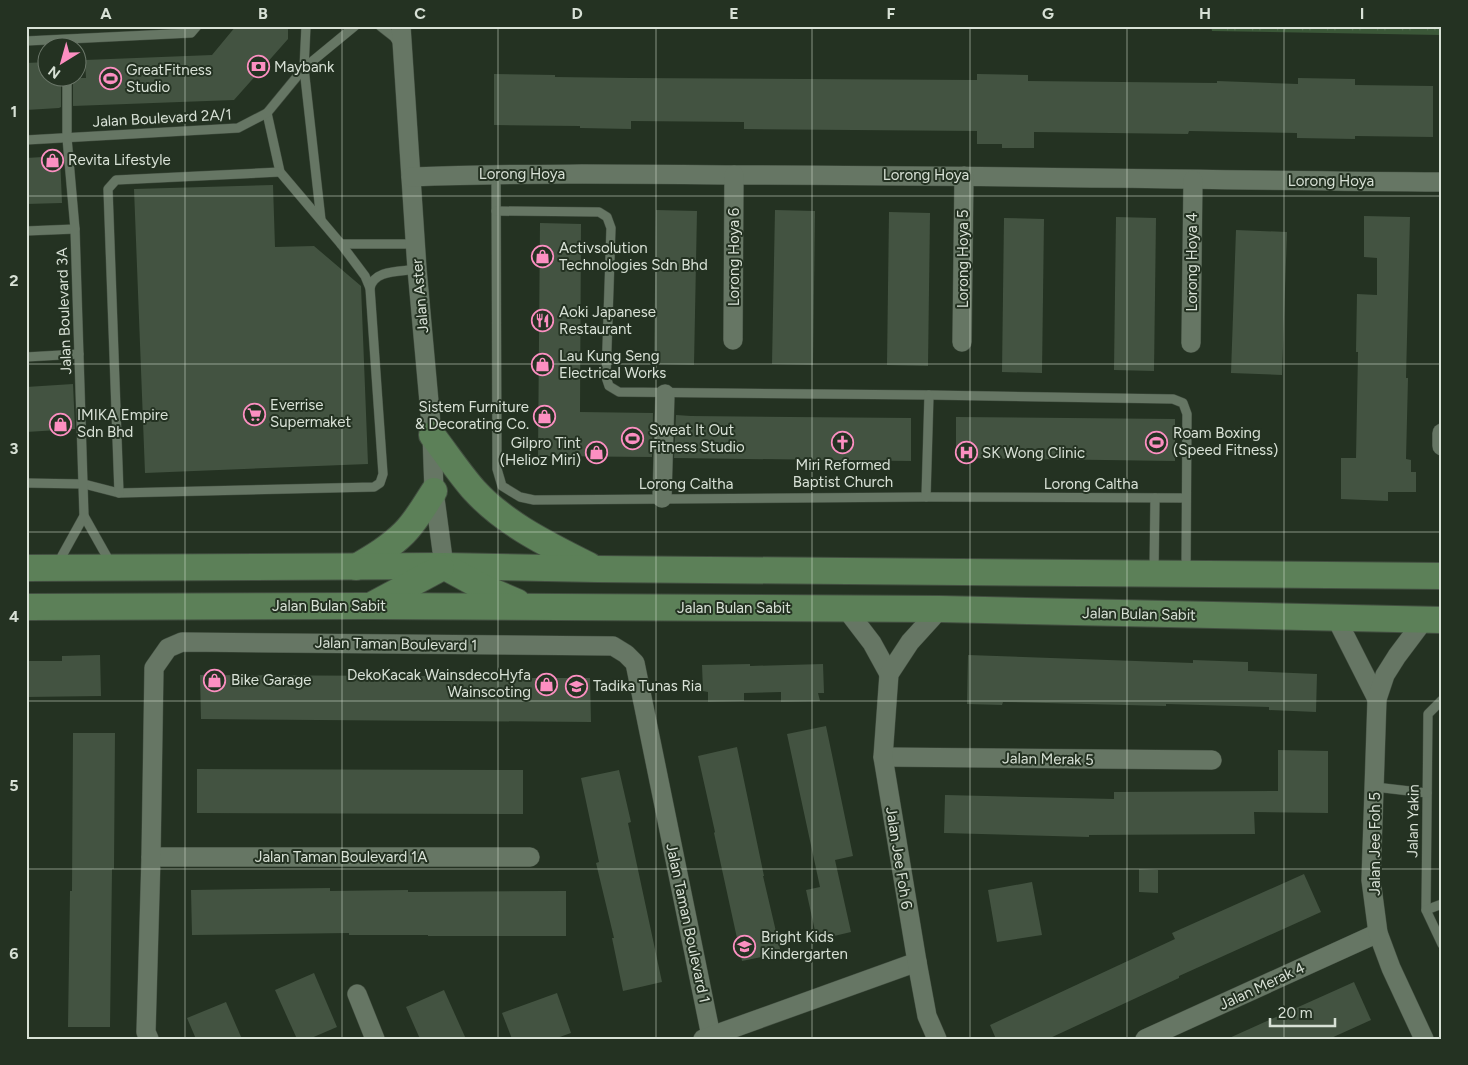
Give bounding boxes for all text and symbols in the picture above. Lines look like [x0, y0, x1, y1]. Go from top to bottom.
text: A [100, 4, 112, 23]
text: B [258, 4, 268, 23]
text: C [414, 4, 426, 23]
text: D [571, 4, 583, 23]
text: E [729, 4, 739, 23]
text: F [887, 4, 896, 23]
text: G [1042, 4, 1054, 23]
text: H [1199, 4, 1211, 23]
text: I [1360, 4, 1364, 23]
north arrow [38, 38, 88, 88]
bank icon: Maybank [246, 55, 270, 79]
place label: Maybank [274, 58, 335, 76]
place label: GreatFitness Studio [126, 61, 212, 96]
text: N [45, 62, 64, 82]
sports icon: GreatFitness Studio [98, 67, 122, 91]
text: 1 [11, 102, 17, 121]
street label: Jalan Boulevard 2A/1 [92, 105, 232, 131]
shop icon: Revita Lifestyle [40, 148, 64, 172]
place label: Revita Lifestyle [68, 151, 171, 169]
street label: Lorong Hoya [479, 165, 565, 183]
street label: Lorong Hoya [883, 166, 969, 184]
street label: Lorong Hoya [1288, 172, 1374, 190]
street label: Lorong Hoya 6 [725, 207, 743, 306]
street label: Lorong Hoya 5 [954, 210, 972, 308]
street label: Lorong Hoya 4 [1183, 212, 1201, 312]
place label: Activsolution Technologies Sdn Bhd [559, 239, 708, 274]
shop icon: Activsolution Technologies Sdn Bhd [531, 245, 555, 269]
street label: Jalan Boulevard 3A [53, 247, 75, 375]
street label: Jalan Aster [408, 258, 432, 334]
text: 2 [9, 271, 19, 290]
place label: Aoki Japanese Restaurant [559, 303, 656, 338]
restaurant icon: Aoki Japanese Restaurant [531, 309, 555, 333]
place label: Lau Kung Seng Electrical Works [559, 347, 666, 382]
shop icon: Lau Kung Seng Electrical Works [531, 353, 555, 377]
place label: Everrise Supermaket [270, 396, 351, 431]
place label: Sistem Furniture & Decorating Co. [415, 398, 529, 433]
supermarket icon: Everrise Supermaket [242, 402, 266, 426]
shop icon: Sistem Furniture & Decorating Co. [533, 404, 557, 428]
place label: IMIKA Empire Sdn Bhd [77, 406, 168, 441]
shop icon: IMIKA Empire Sdn Bhd [49, 412, 73, 436]
place label: Sweat It Out Fitness Studio [649, 421, 745, 456]
place label: Roam Boxing (Speed Fitness) [1173, 424, 1278, 459]
sports icon: Sweat It Out Fitness Studio [621, 427, 645, 451]
church icon: Miri Reformed Baptist Church [831, 430, 855, 454]
sports icon: Roam Boxing (Speed Fitness) [1145, 430, 1169, 454]
place label: Gilpro Tint (Helioz Miri) [500, 434, 581, 469]
text: 3 [10, 439, 19, 458]
shop icon: Gilpro Tint (Helioz Miri) [585, 440, 609, 464]
hospital icon: SK Wong Clinic [954, 441, 978, 465]
place label: SK Wong Clinic [982, 444, 1085, 462]
place label: Miri Reformed Baptist Church [793, 456, 893, 491]
street label: Lorong Caltha [639, 475, 733, 493]
street label: Lorong Caltha [1044, 475, 1138, 493]
street label: Jalan Bulan Sabit [272, 597, 386, 615]
street label: Jalan Bulan Sabit [677, 599, 791, 617]
street label: Jalan Bulan Sabit [1082, 604, 1196, 624]
text: 4 [9, 607, 19, 626]
street label: Jalan Taman Boulevard 1 [315, 634, 477, 654]
place label: DekoKacak WainsdecoHyfa Wainscoting [347, 666, 531, 701]
shop icon: Bike Garage [203, 668, 227, 692]
place label: Bike Garage [231, 671, 311, 689]
shop icon: DekoKacak WainsdecoHyfa Wainscoting [535, 672, 559, 696]
school or university icon: Tadika Tunas Ria [565, 674, 589, 698]
place label: Tadika Tunas Ria [593, 677, 702, 695]
street label: Jalan Merak 5 [1002, 749, 1094, 769]
text: 5 [9, 776, 19, 795]
street label: Jalan Yakin [1403, 784, 1423, 858]
street label: Jalan Jee Foh 5 [1366, 792, 1384, 896]
street label: Jalan Jee Foh 6 [882, 805, 916, 911]
street label: Jalan Taman Boulevard 1 [662, 842, 714, 1004]
street label: Jalan Taman Boulevard 1A [255, 848, 427, 866]
place label: Bright Kids Kindergarten [761, 928, 848, 963]
school or university icon: Bright Kids Kindergarten [733, 934, 757, 958]
text: 6 [9, 944, 19, 963]
street label: Jalan Merak 4 [1216, 958, 1308, 1014]
scale bar [1270, 995, 1336, 1027]
text: 20 m [1278, 1004, 1312, 1022]

